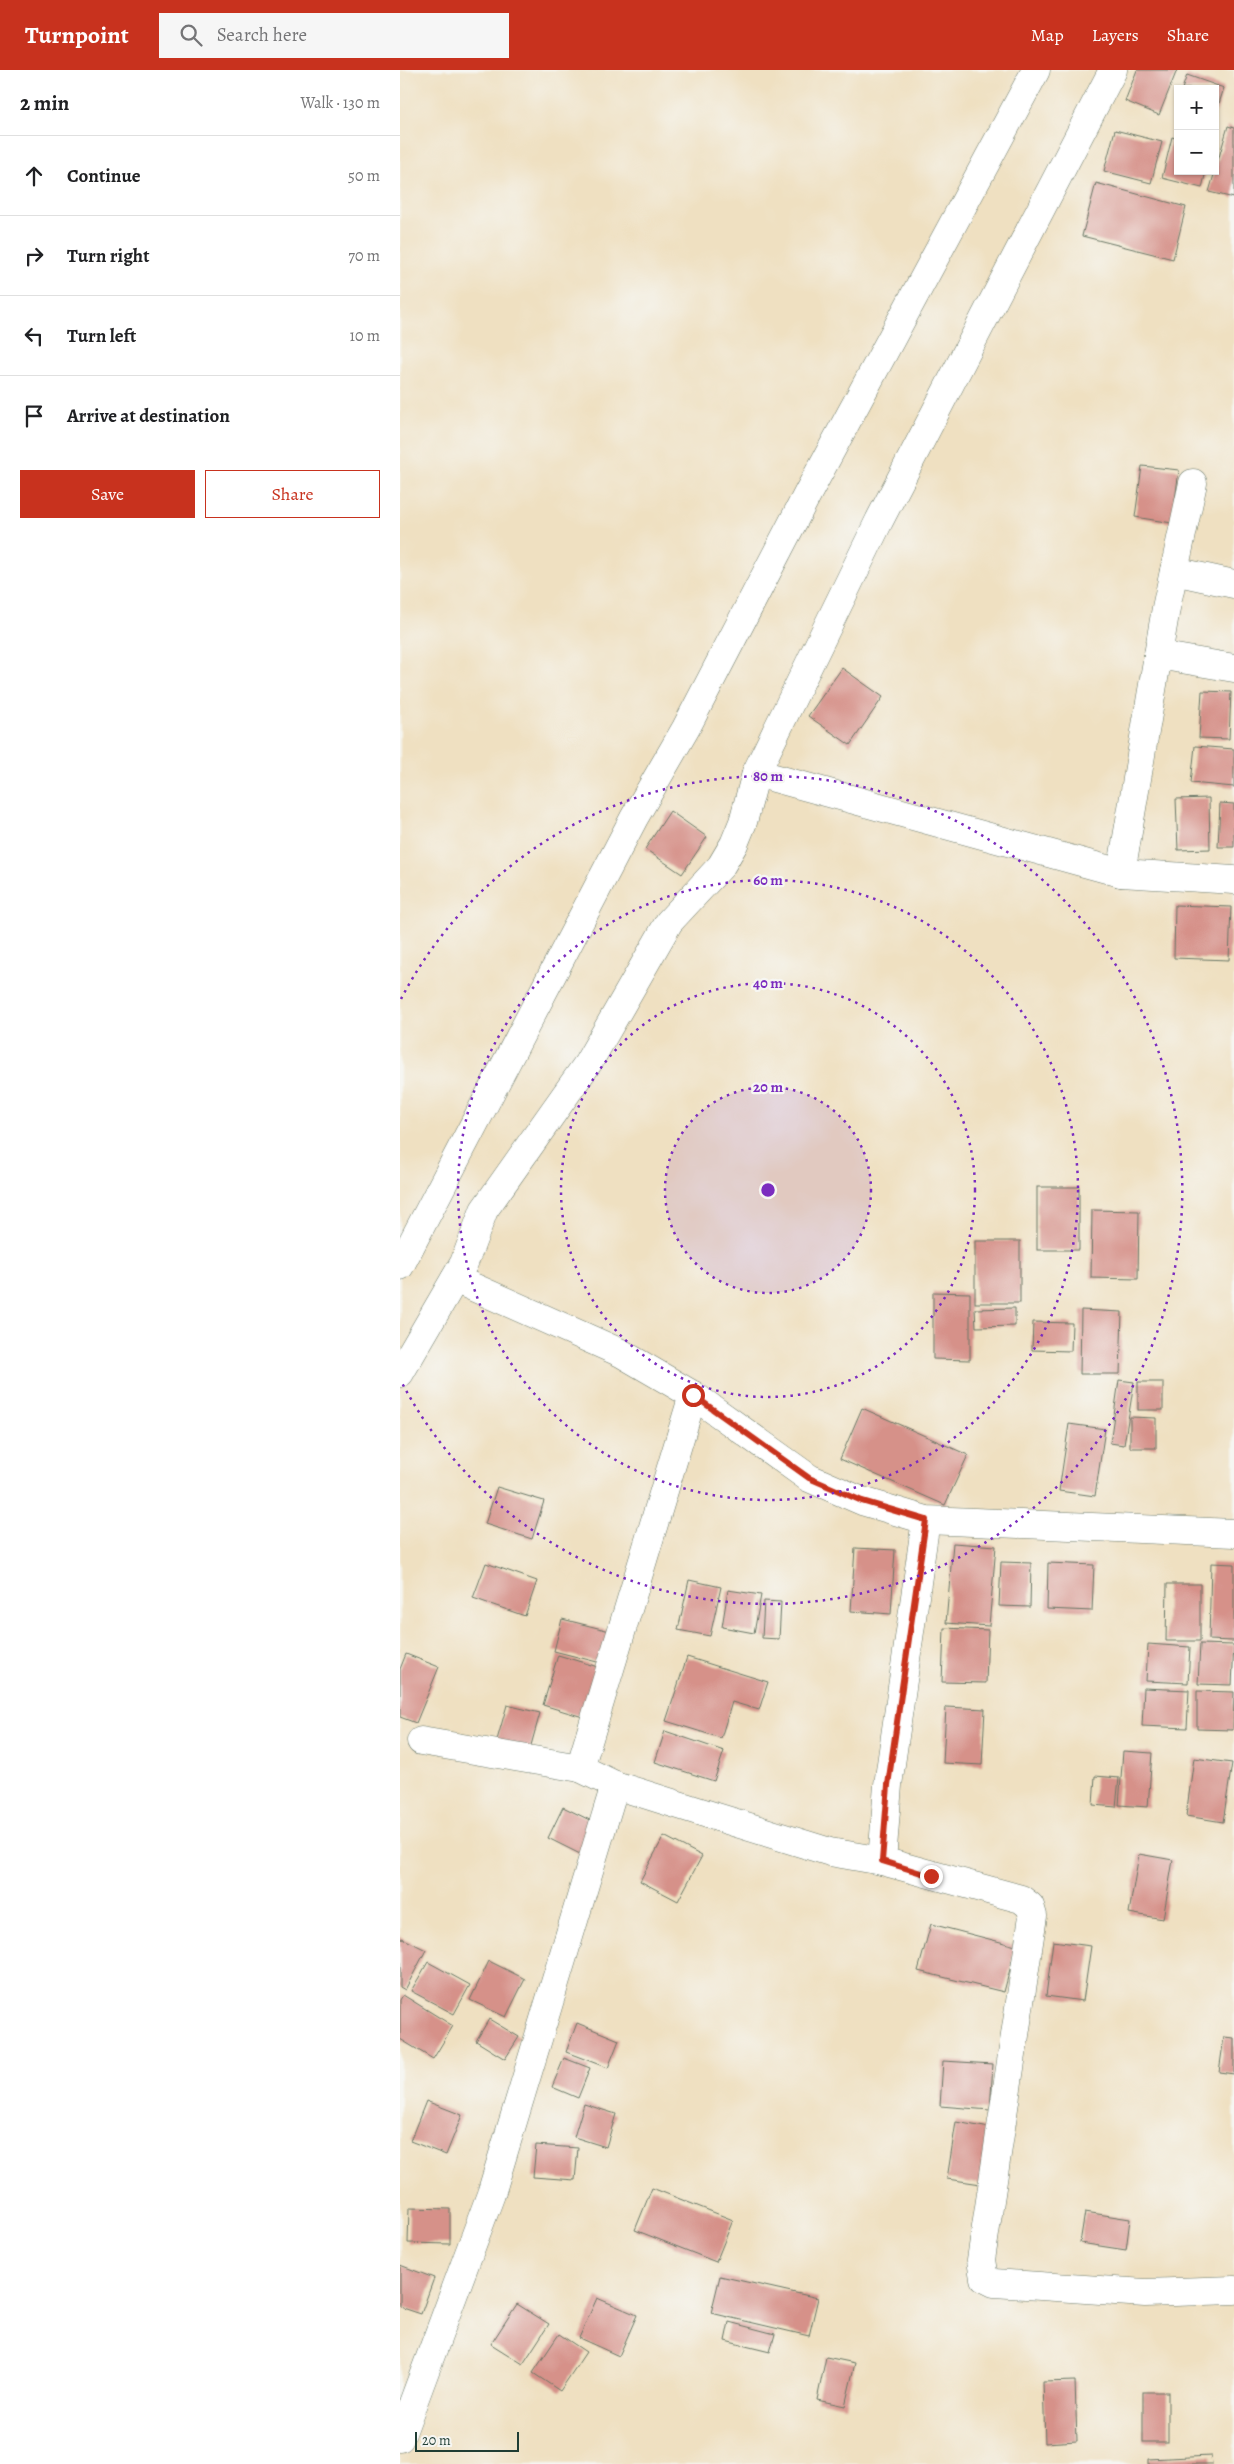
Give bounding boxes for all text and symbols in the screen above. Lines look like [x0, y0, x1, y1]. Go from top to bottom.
search box [159, 13, 509, 58]
text: Turnpoint [25, 19, 129, 51]
icon: search [177, 21, 205, 49]
text: Search here [217, 22, 307, 48]
text: Map [1031, 23, 1064, 47]
text: Layers [1092, 23, 1139, 47]
text: Share [1167, 23, 1209, 47]
map controls [1174, 85, 1219, 175]
button: + [1174, 85, 1219, 130]
text: 2 min [20, 89, 69, 117]
text: Walk · 130 m [300, 92, 380, 114]
button: − [1174, 130, 1219, 175]
icon: ahead [20, 162, 48, 190]
text: Continue [67, 163, 141, 189]
text: 50 m [348, 165, 380, 187]
icon: right [20, 242, 48, 270]
text: Turn right [67, 243, 149, 269]
text: 70 m [348, 245, 380, 267]
icon: left [20, 322, 48, 350]
text: Turn left [67, 323, 136, 349]
text: 10 m [350, 325, 380, 347]
icon: arrive [20, 402, 48, 430]
text: Arrive at destination [67, 403, 230, 429]
button: Save [20, 470, 195, 518]
button: Share [205, 470, 380, 518]
text: 80 m [753, 766, 783, 786]
text: 60 m [753, 870, 783, 890]
text: 40 m [753, 973, 783, 993]
text: 20 m [753, 1077, 783, 1097]
centre of rings [759, 1181, 777, 1199]
route start [682, 1384, 705, 1407]
route end [920, 1865, 943, 1888]
scale bar [415, 2429, 519, 2452]
text: 20 m [422, 2431, 451, 2450]

